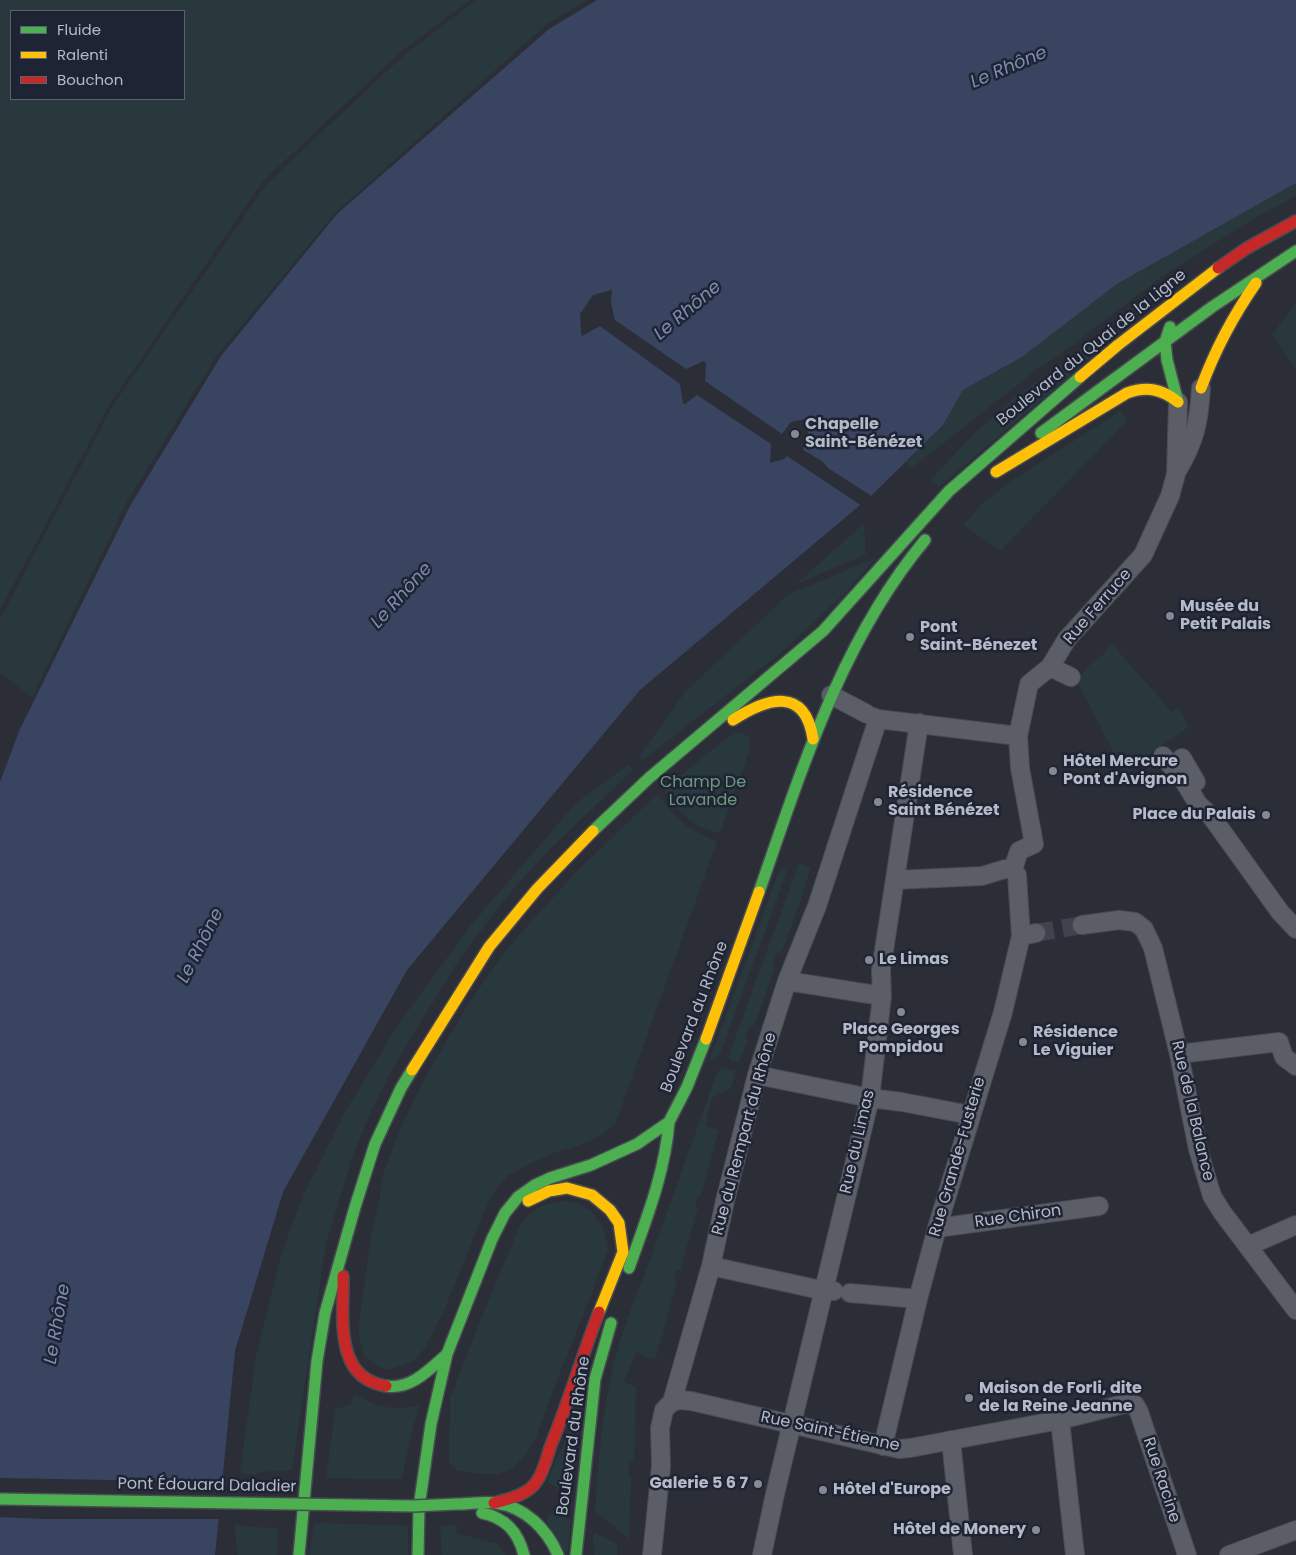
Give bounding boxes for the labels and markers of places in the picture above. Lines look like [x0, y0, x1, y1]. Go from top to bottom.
place label: Chapelle Saint-Bénézet [805, 415, 922, 453]
marker: Chapelle Saint-Bénézet [789, 428, 801, 440]
place label: Musée du Petit Palais [1180, 597, 1271, 635]
marker: Musée du Petit Palais [1164, 610, 1176, 622]
place label: Pont Saint-Bénezet [920, 618, 1037, 656]
marker: Pont Saint-Bénezet [904, 631, 916, 643]
place label: Hôtel Mercure Pont d'Avignon [1063, 752, 1187, 790]
marker: Hôtel Mercure Pont d'Avignon [1047, 765, 1059, 777]
place label: Résidence Saint Bénézet [888, 783, 999, 821]
marker: Résidence Saint Bénézet [872, 796, 884, 808]
place label: Place du Palais [1132, 805, 1256, 825]
marker: Place du Palais [1260, 809, 1272, 821]
place label: Le Limas [879, 950, 949, 970]
marker: Le Limas [863, 954, 875, 966]
marker: Place Georges Pompidou [895, 1006, 907, 1018]
place label: Place Georges Pompidou [842, 1020, 960, 1058]
place label: Résidence Le Viguier [1033, 1023, 1118, 1061]
marker: Résidence Le Viguier [1017, 1036, 1029, 1048]
place label: Maison de Forli, dite de la Reine Jeanne [979, 1379, 1142, 1417]
marker: Maison de Forli, dite de la Reine Jeanne [963, 1392, 975, 1404]
place label: Galerie 5 6 7 [650, 1474, 748, 1494]
marker: Galerie 5 6 7 [752, 1478, 764, 1490]
place label: Hôtel d'Europe [833, 1480, 951, 1500]
marker: Hôtel d'Europe [817, 1484, 829, 1496]
place label: Hôtel de Monery [893, 1520, 1026, 1540]
marker: Hôtel de Monery [1030, 1524, 1042, 1536]

